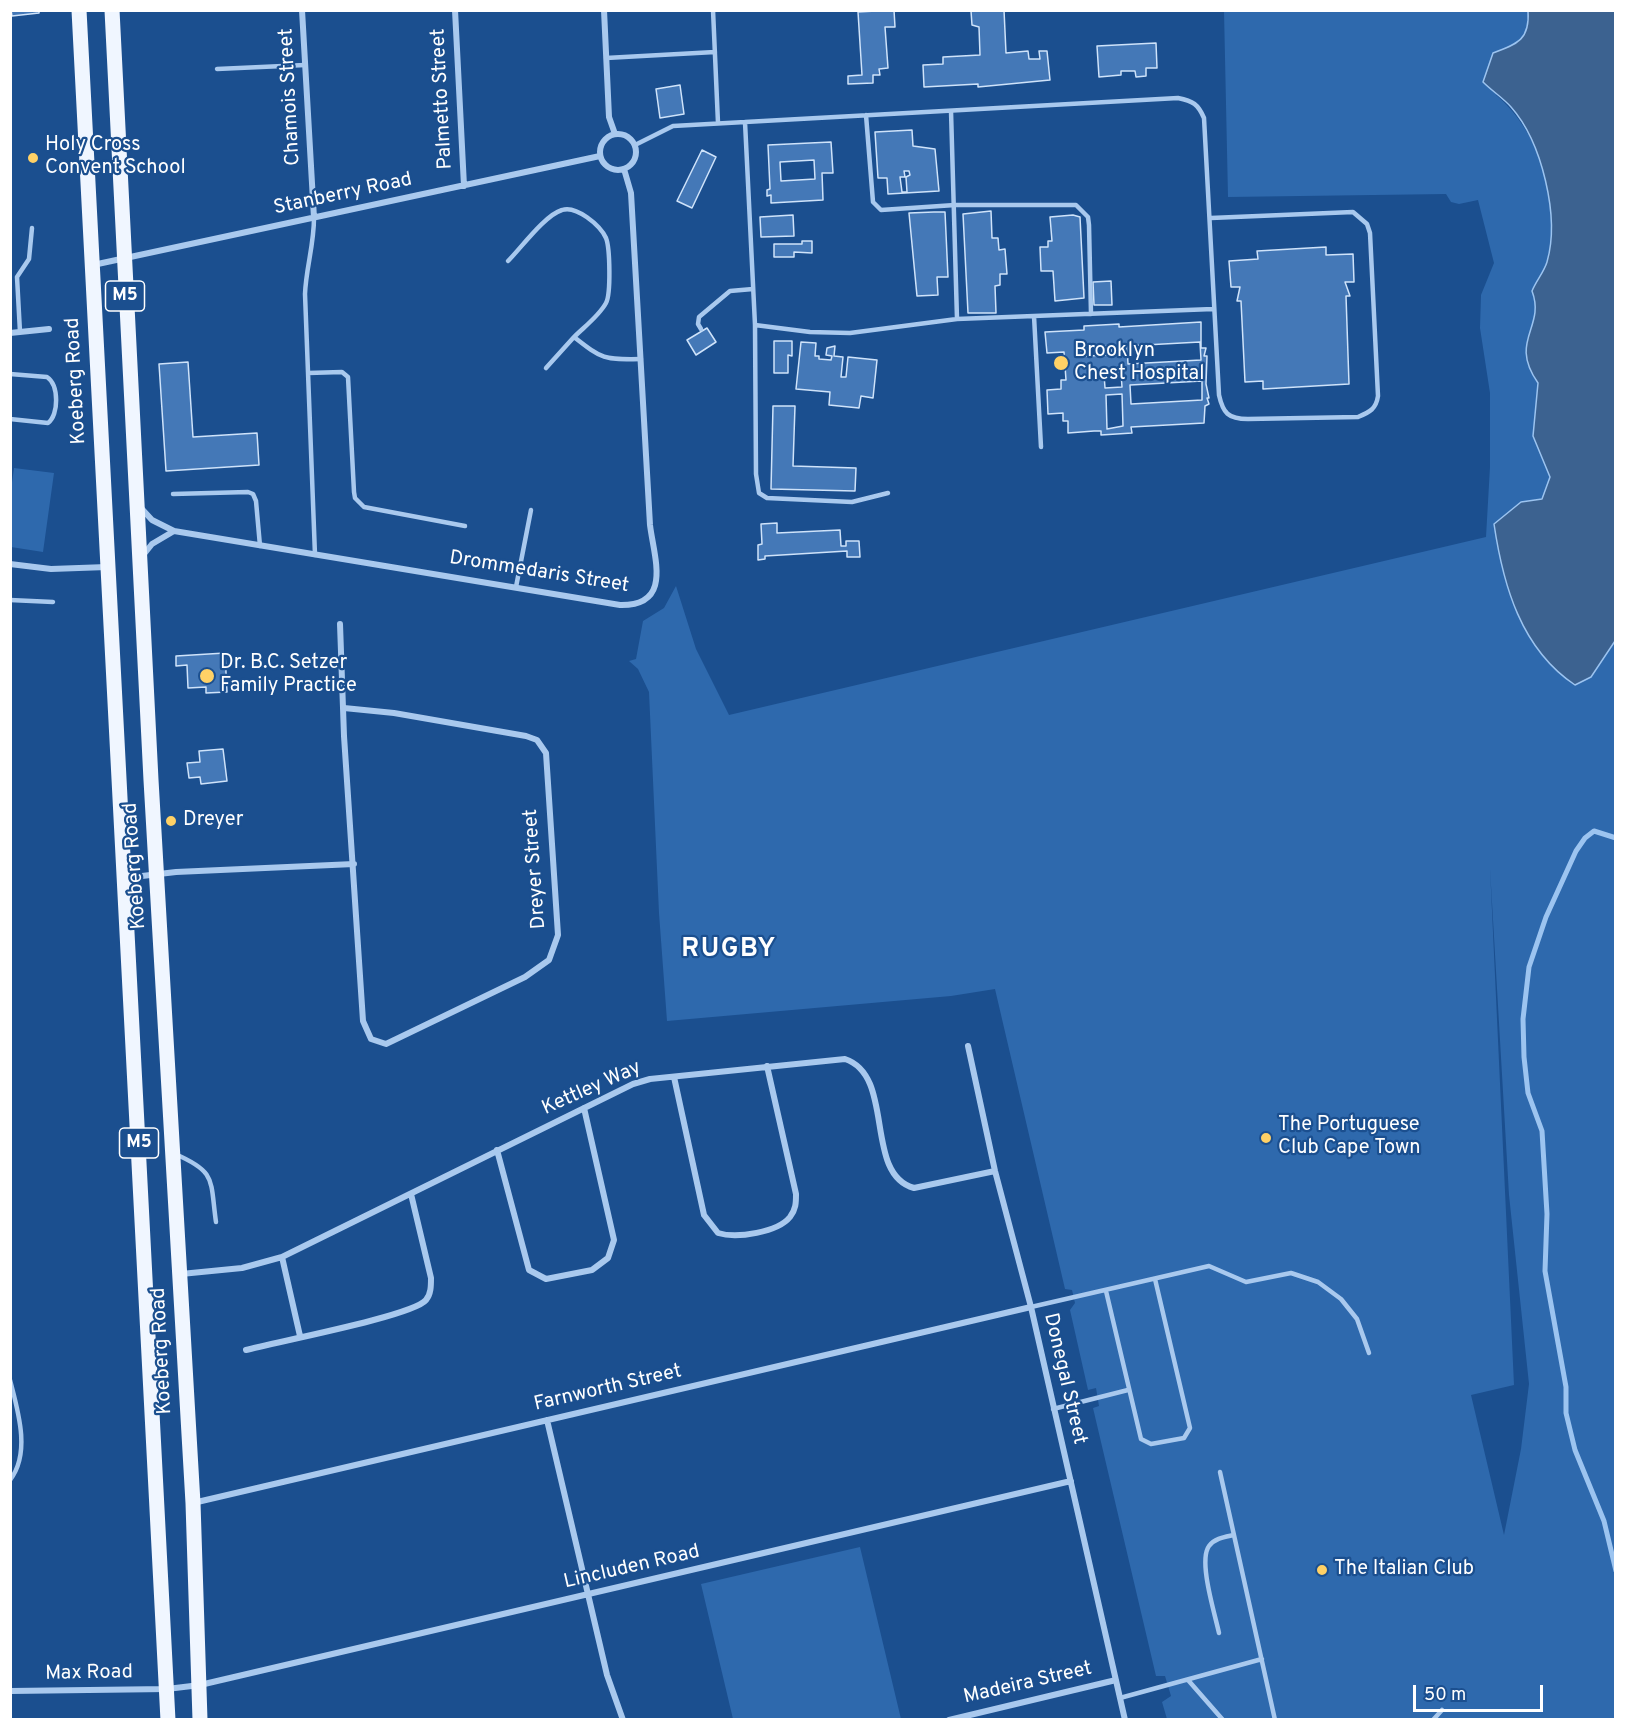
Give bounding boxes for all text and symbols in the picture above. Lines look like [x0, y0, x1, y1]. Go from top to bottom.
street label: Chamois Street [275, 28, 307, 166]
street label: Palmetto Street [427, 28, 459, 170]
place label: Holy Cross Convent School [45, 134, 186, 181]
marker: Holy Cross Convent School [26, 151, 40, 165]
street label: Stanberry Road [272, 169, 414, 221]
road number: M5 [106, 281, 144, 311]
street label: Koeberg Road [62, 317, 92, 445]
place label: Brooklyn Chest Hospital [1074, 340, 1204, 387]
marker: Brooklyn Chest Hospital [1052, 354, 1070, 372]
street label: Drommedaris Street [447, 547, 631, 599]
place label: Dr. B.C. Setzer Family Practice [220, 652, 357, 699]
marker: Dr. B.C. Setzer Family Practice [198, 667, 216, 685]
street label: Koeberg Road [120, 802, 152, 930]
street label: Dreyer Street [520, 808, 552, 930]
place label: Dreyer [183, 809, 244, 833]
marker: Dreyer [164, 814, 178, 828]
district label: RUGBY [681, 935, 777, 967]
street label: Kettley Way [539, 1056, 645, 1122]
place label: The Portuguese Club Cape Town [1278, 1114, 1421, 1161]
road number: M5 [120, 1128, 158, 1158]
marker: The Portuguese Club Cape Town [1259, 1131, 1273, 1145]
street label: Koeberg Road [148, 1287, 178, 1415]
street label: Donegal Street [1037, 1311, 1091, 1447]
street label: Farnworth Street [532, 1360, 684, 1418]
street label: Lincluden Road [562, 1541, 702, 1595]
place label: The Italian Club [1334, 1558, 1474, 1582]
marker: The Italian Club [1315, 1563, 1329, 1577]
street label: Madeira Street [961, 1658, 1095, 1710]
street label: Max Road [45, 1661, 133, 1687]
scale bar [1416, 1673, 1546, 1711]
text: 50 m [1424, 1684, 1466, 1707]

